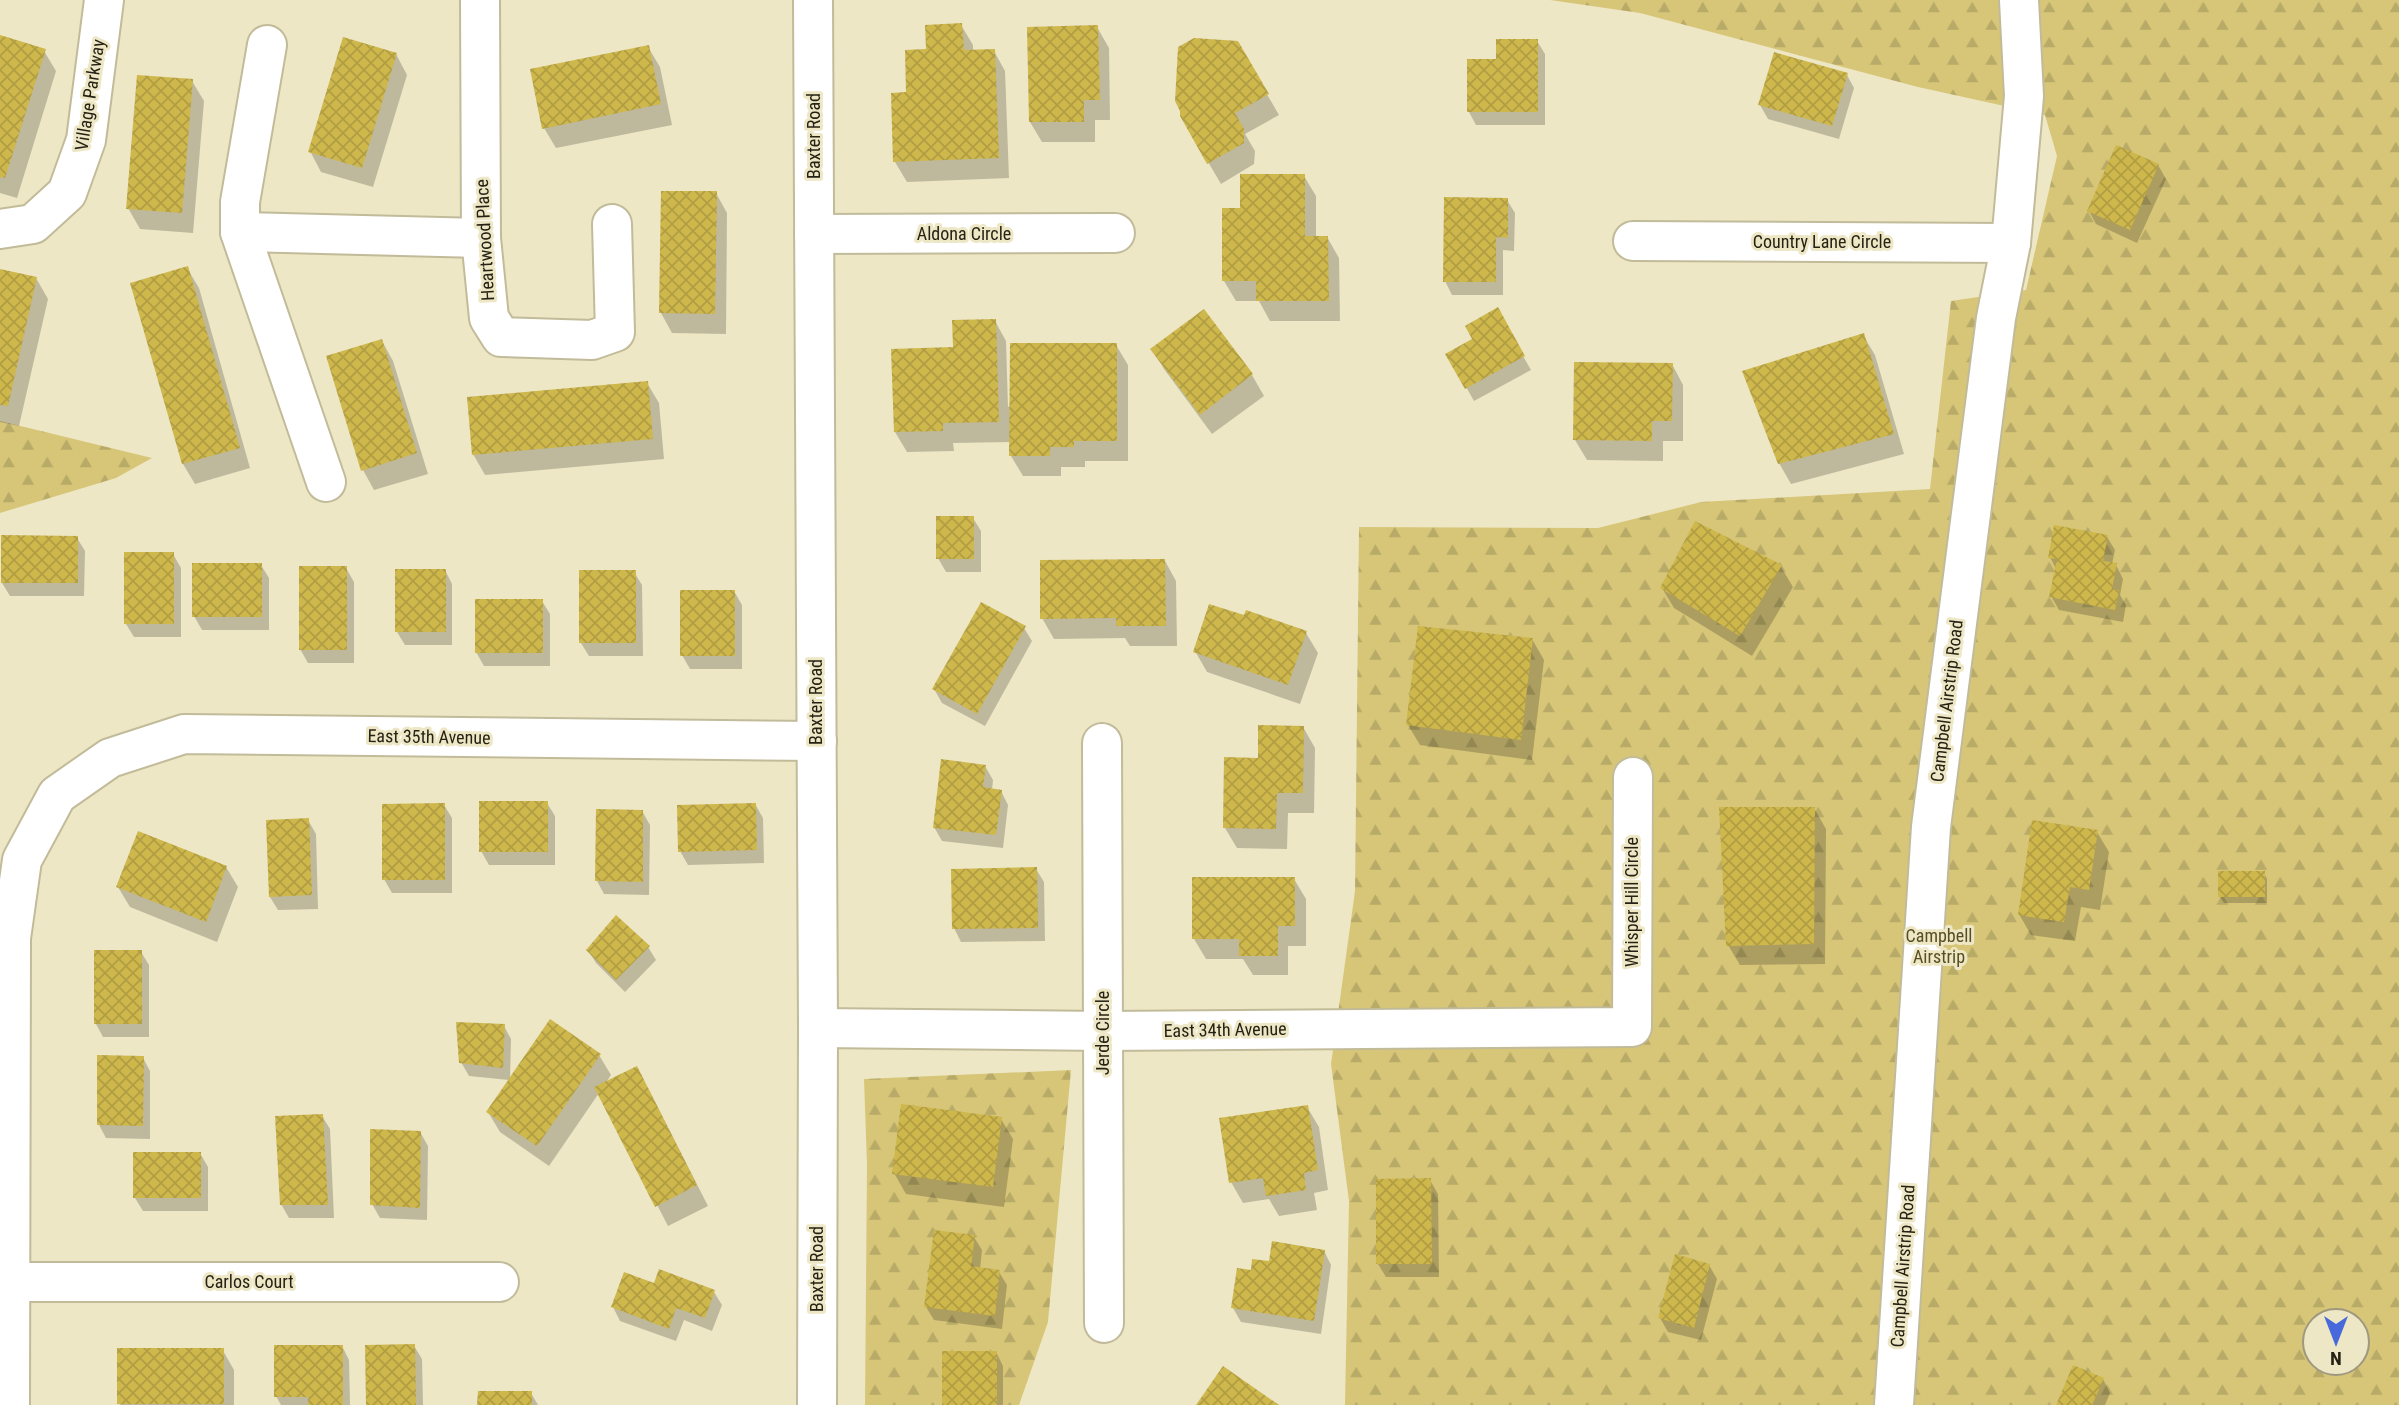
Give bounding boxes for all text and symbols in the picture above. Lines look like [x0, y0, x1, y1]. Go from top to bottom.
street label: Village Parkway [70, 37, 109, 152]
street label: Baxter Road [803, 93, 824, 179]
street label: Heartwood Place [471, 179, 498, 301]
street label: Aldona Circle [917, 223, 1011, 244]
street label: Country Lane Circle [1753, 231, 1891, 252]
street label: Campbell Airstrip Road [1926, 619, 1967, 783]
street label: Baxter Road [805, 659, 826, 745]
street label: East 35th Avenue [367, 725, 491, 748]
street label: Whisper Hill Circle [1621, 837, 1642, 967]
park label: Campbell Airstrip [1906, 925, 1972, 967]
street label: Jerde Circle [1092, 991, 1113, 1075]
street label: East 34th Avenue [1163, 1018, 1287, 1041]
street label: Campbell Airstrip Road [1886, 1184, 1919, 1348]
street label: Baxter Road [806, 1226, 827, 1312]
street label: Carlos Court [204, 1271, 294, 1292]
north arrow [2301, 1307, 2371, 1377]
text: N [2330, 1347, 2342, 1370]

